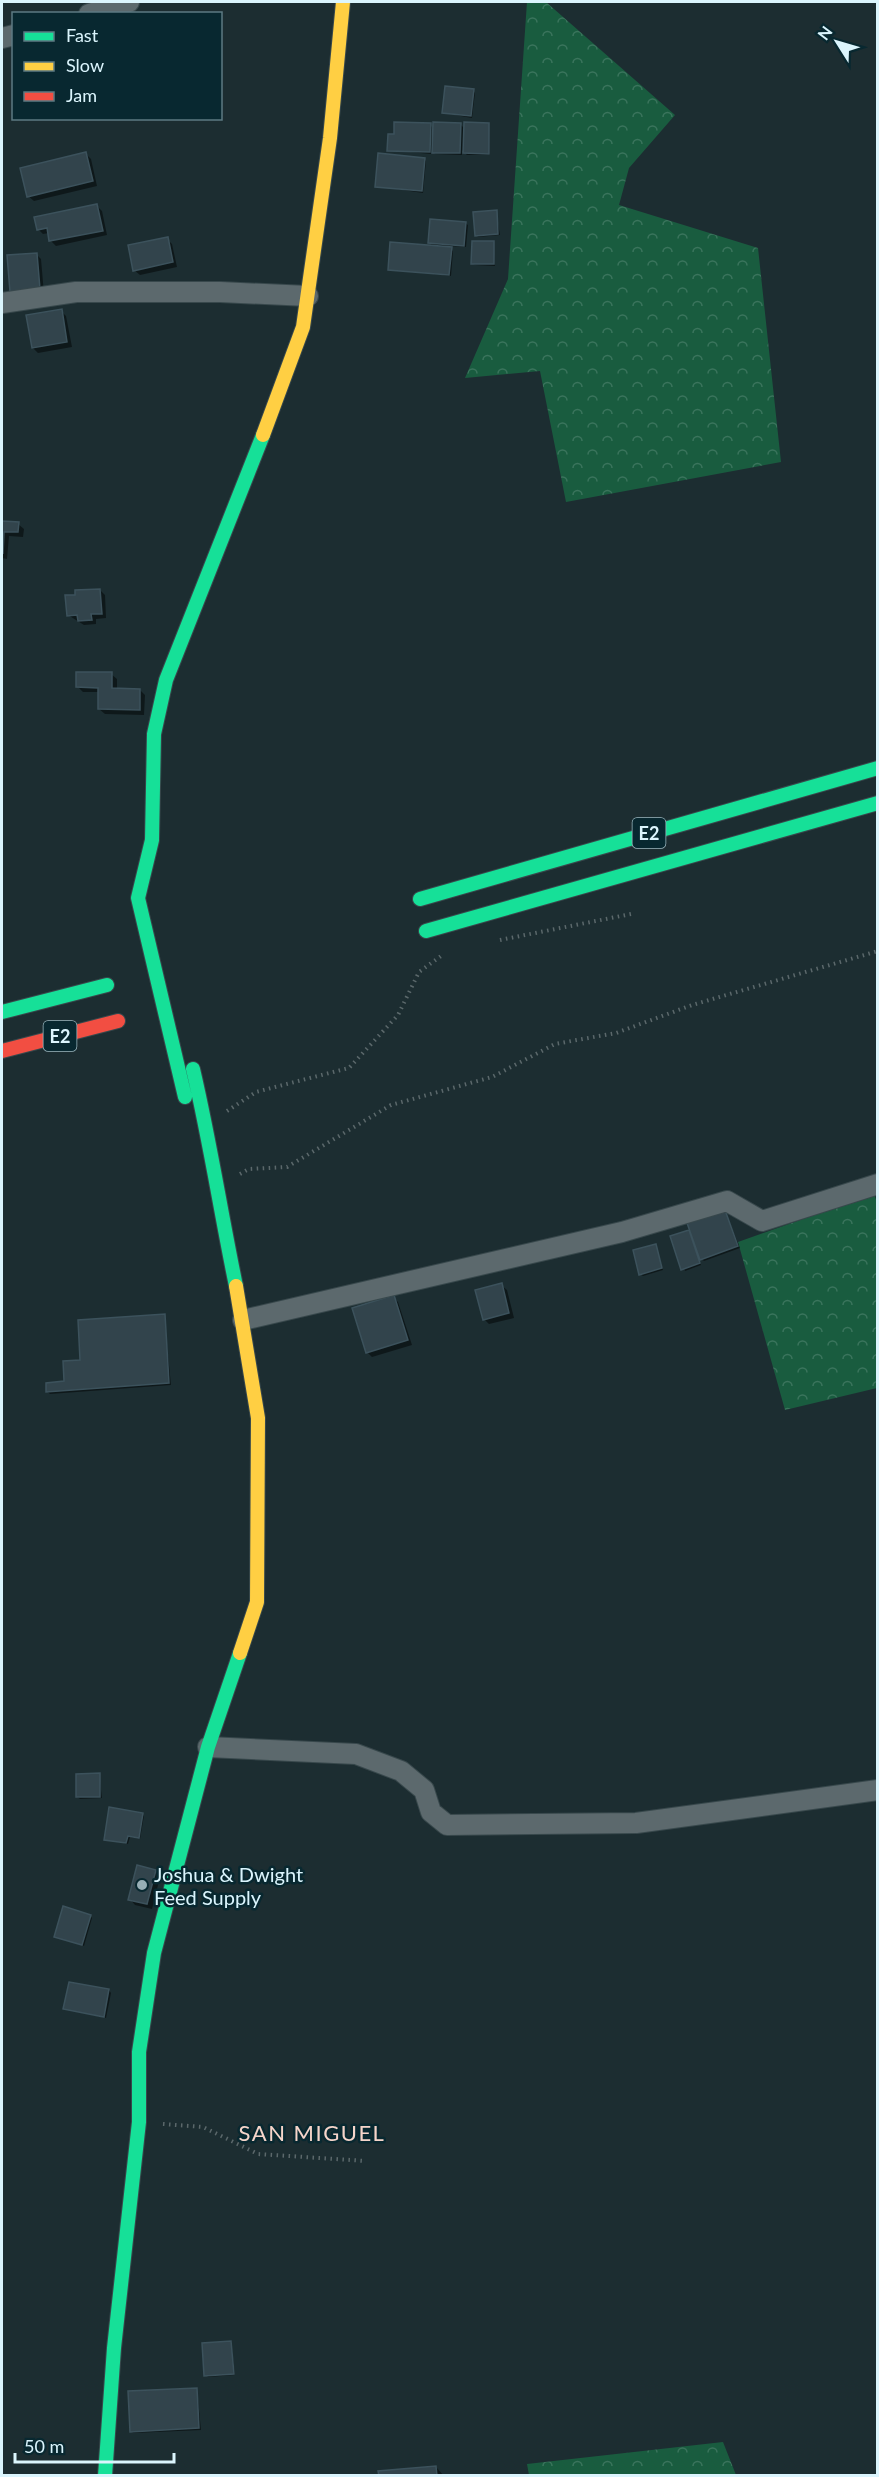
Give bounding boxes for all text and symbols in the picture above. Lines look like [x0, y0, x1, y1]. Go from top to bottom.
legend [12, 12, 222, 120]
north arrow [807, 12, 867, 72]
text: N [813, 22, 836, 43]
text: Fast [66, 24, 99, 46]
text: Slow [66, 54, 104, 76]
text: Jam [66, 84, 97, 106]
road number: E2 [632, 818, 666, 848]
road number: E2 [44, 1021, 76, 1051]
place label: Joshua & Dwight Feed Supply [154, 1862, 303, 1909]
marker: Joshua & Dwight Feed Supply [135, 1878, 149, 1892]
district label: SAN MIGUEL [239, 2119, 385, 2146]
scale bar [15, 2426, 174, 2464]
text: 50 m [24, 2435, 64, 2457]

